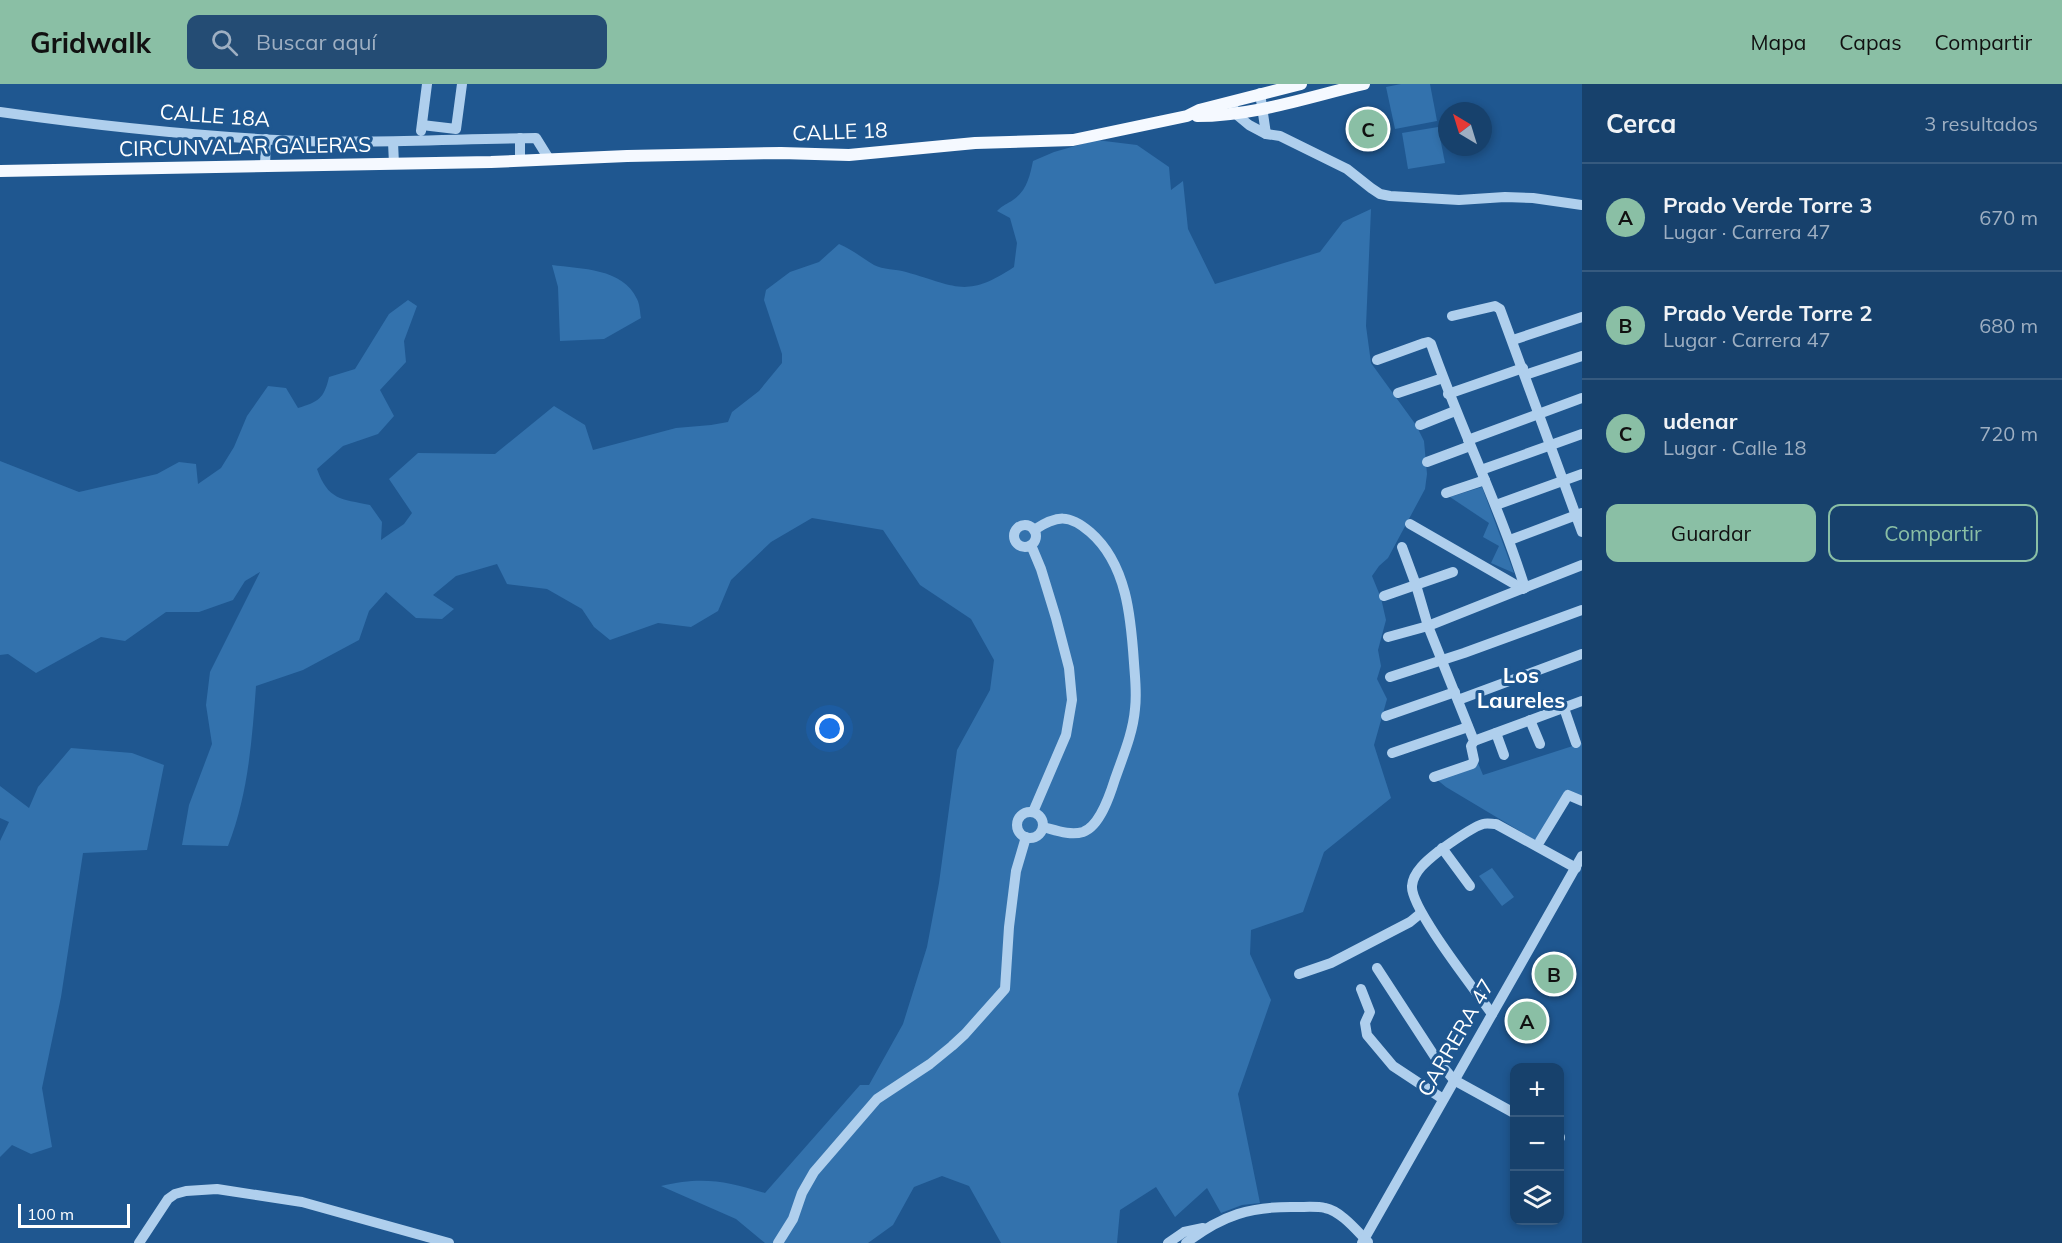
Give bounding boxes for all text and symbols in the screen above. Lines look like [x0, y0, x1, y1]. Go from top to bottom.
search box [187, 15, 607, 69]
text: Gridwalk [30, 25, 151, 60]
icon: search [208, 26, 241, 59]
text: Buscar aquí [256, 28, 377, 56]
text: Mapa [1751, 29, 1806, 55]
text: Capas [1839, 29, 1902, 55]
text: Compartir [1935, 29, 2032, 55]
street label: CALLE 18A [159, 98, 272, 132]
north arrow [1438, 102, 1492, 156]
pin: C [1348, 106, 1388, 152]
text: Cerca [1606, 107, 1676, 140]
text: 3 resultados [1924, 111, 2038, 136]
street label: CALLE 18 [792, 116, 888, 146]
street label: CIRCUNVALAR GALERAS [119, 131, 371, 161]
text: Prado Verde Torre 3 [1663, 191, 1872, 219]
text: A [1618, 205, 1633, 230]
text: 670 m [1979, 205, 2038, 230]
text: Lugar · Carrera 47 [1663, 219, 1831, 244]
text: Prado Verde Torre 2 [1663, 299, 1872, 327]
text: B [1619, 313, 1632, 338]
text: 680 m [1979, 313, 2038, 338]
text: Lugar · Carrera 47 [1663, 327, 1831, 352]
text: udenar [1663, 407, 1737, 435]
text: C [1619, 421, 1632, 446]
text: 720 m [1979, 421, 2038, 446]
text: Lugar · Calle 18 [1663, 435, 1807, 460]
button: Guardar [1606, 504, 1816, 562]
button: Compartir [1828, 504, 2038, 562]
district label: Los Laureles [1477, 661, 1565, 714]
your location [815, 714, 844, 743]
pin: B [1534, 952, 1574, 996]
street label: CARRERA 47 [1411, 974, 1499, 1101]
pin: A [1508, 998, 1546, 1044]
map controls [1510, 1063, 1564, 1225]
button: + [1510, 1063, 1564, 1117]
button: − [1510, 1117, 1564, 1171]
button: layers [1510, 1171, 1564, 1225]
scale bar [18, 1201, 130, 1228]
text: 100 m [27, 1204, 74, 1224]

